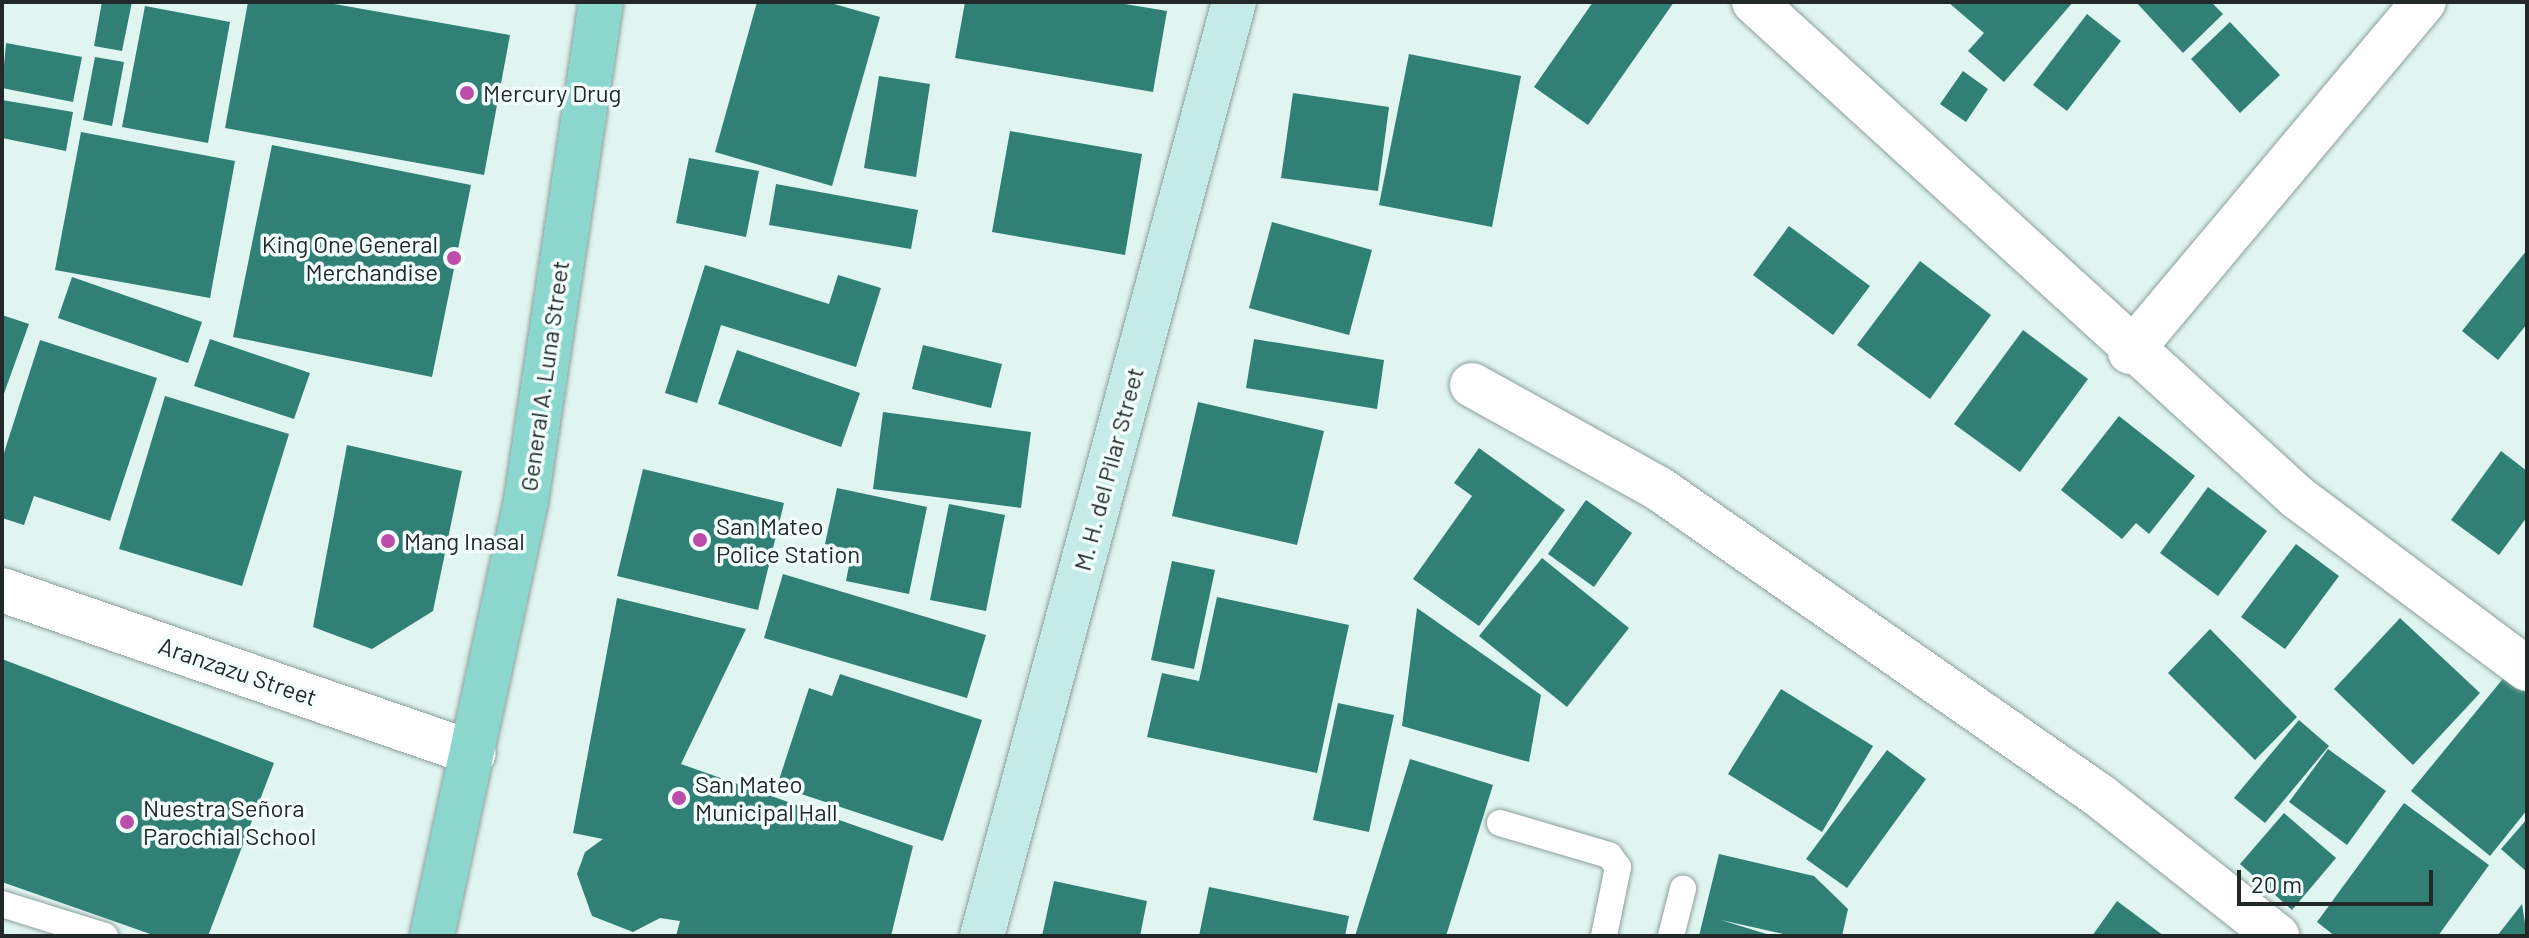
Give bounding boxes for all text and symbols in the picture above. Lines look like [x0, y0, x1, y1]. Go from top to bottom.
place label: Mercury Drug [483, 79, 621, 107]
marker: Mercury Drug [458, 84, 476, 102]
place label: King One General Merchandise [262, 230, 438, 286]
marker: King One General Merchandise [445, 249, 463, 267]
street label: General A. Luna Street [514, 259, 574, 493]
street label: M. H. del Pilar Street [1067, 364, 1149, 574]
place label: San Mateo Police Station [716, 512, 860, 568]
place label: Mang Inasal [404, 527, 525, 555]
marker: San Mateo Police Station [691, 531, 709, 549]
marker: Mang Inasal [379, 532, 397, 550]
street label: Aranzazu Street [155, 630, 321, 712]
place label: San Mateo Municipal Hall [695, 770, 838, 826]
marker: San Mateo Municipal Hall [670, 789, 688, 807]
place label: Nuestra Señora Parochial School [143, 794, 316, 850]
marker: Nuestra Señora Parochial School [118, 813, 136, 831]
scale bar [2241, 854, 2437, 904]
text: 20 m [2251, 869, 2302, 898]

